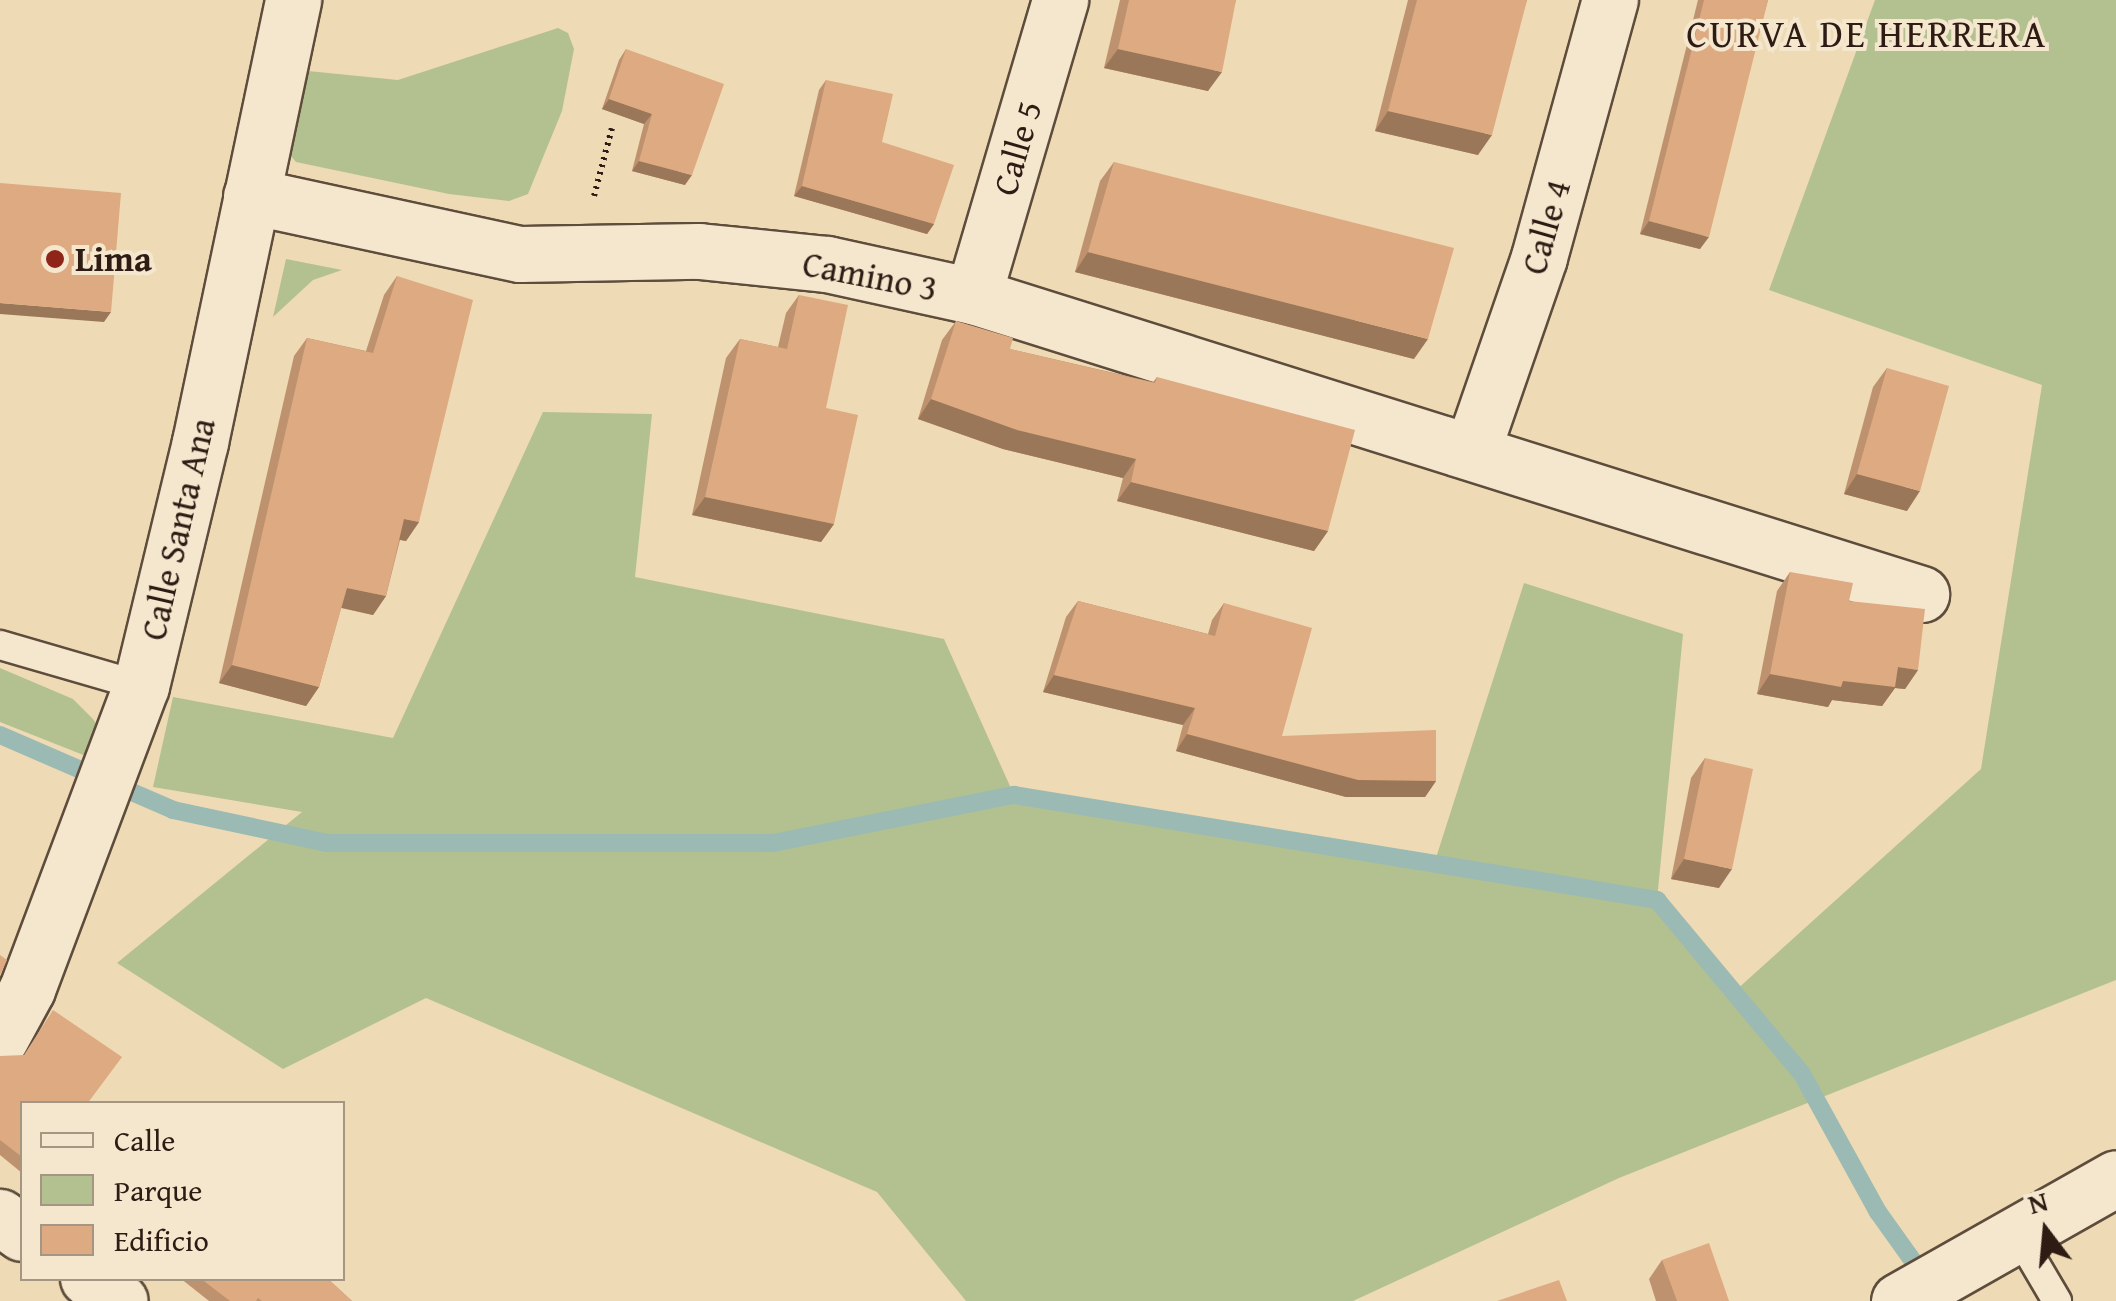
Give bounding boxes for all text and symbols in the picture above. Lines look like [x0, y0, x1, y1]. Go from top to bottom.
district label: CURVA DE HERRERA [1686, 11, 2048, 57]
street label: Calle 5 [984, 96, 1050, 200]
street label: Calle 4 [1513, 175, 1579, 279]
place label: Lima [75, 238, 152, 280]
street label: Camino 3 [799, 242, 941, 310]
marker: Lima [44, 248, 66, 270]
street label: Calle Santa Ana [132, 414, 224, 644]
legend [20, 1101, 345, 1281]
text: Calle [114, 1118, 175, 1162]
text: Parque [114, 1168, 202, 1212]
text: N [2023, 1179, 2052, 1224]
north arrow [1996, 1181, 2096, 1281]
text: Edificio [114, 1218, 209, 1262]

